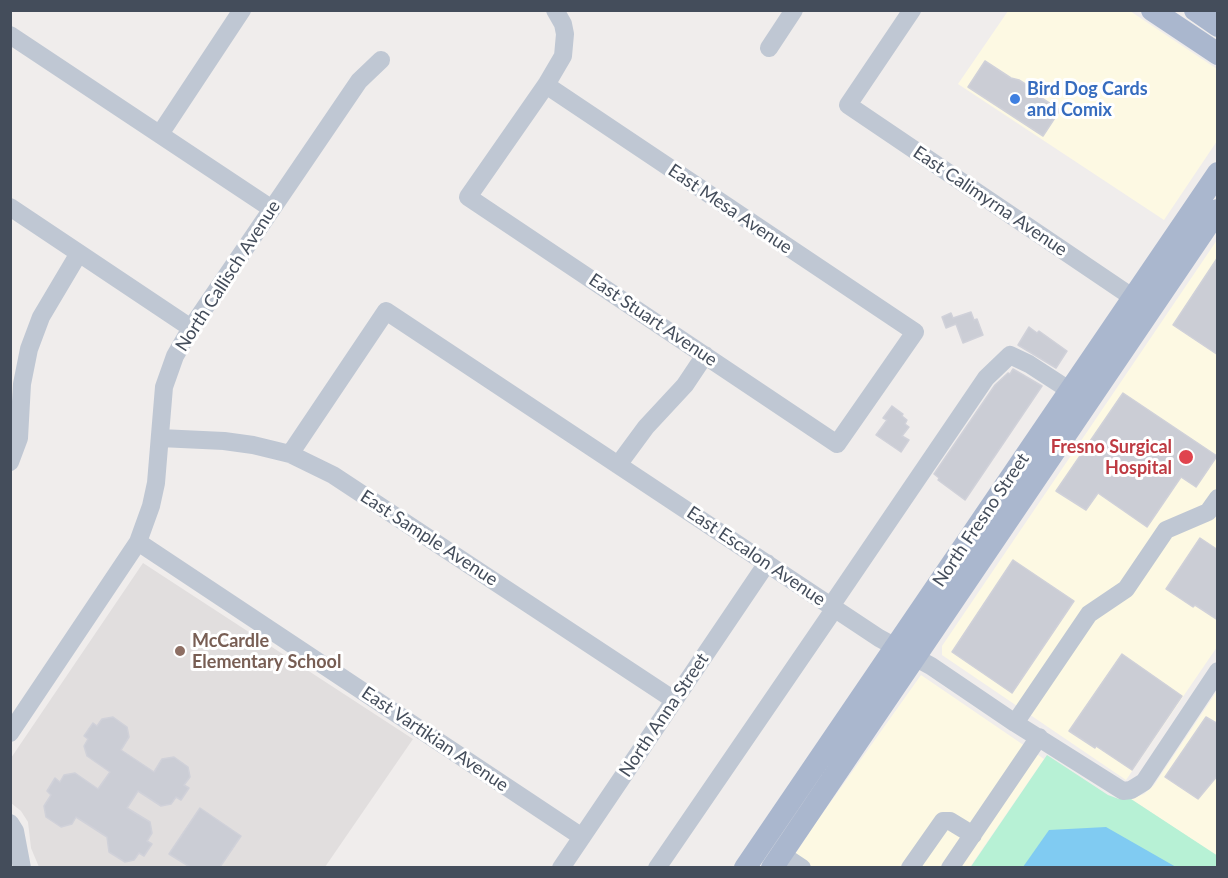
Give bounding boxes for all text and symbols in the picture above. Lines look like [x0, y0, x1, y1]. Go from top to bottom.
place label: Bird Dog Cards and Comix [1027, 78, 1148, 121]
marker: Bird Dog Cards and Comix [1008, 92, 1022, 106]
street label: East Calimyrna Avenue [909, 141, 1071, 261]
street label: East Mesa Avenue [664, 160, 796, 258]
street label: North Callisch Avenue [171, 196, 285, 356]
street label: East Stuart Avenue [585, 269, 721, 371]
place label: Fresno Surgical Hospital [1051, 436, 1172, 478]
marker: Fresno Surgical Hospital [1177, 448, 1195, 466]
street label: North Fresno Street [928, 449, 1034, 591]
street label: East Sample Avenue [356, 486, 502, 590]
street label: East Escalon Avenue [683, 502, 829, 610]
place label: McCardle Elementary School [192, 630, 341, 672]
marker: McCardle Elementary School [173, 644, 187, 658]
street label: North Anna Street [615, 649, 713, 781]
street label: East Vartikian Avenue [358, 682, 512, 796]

